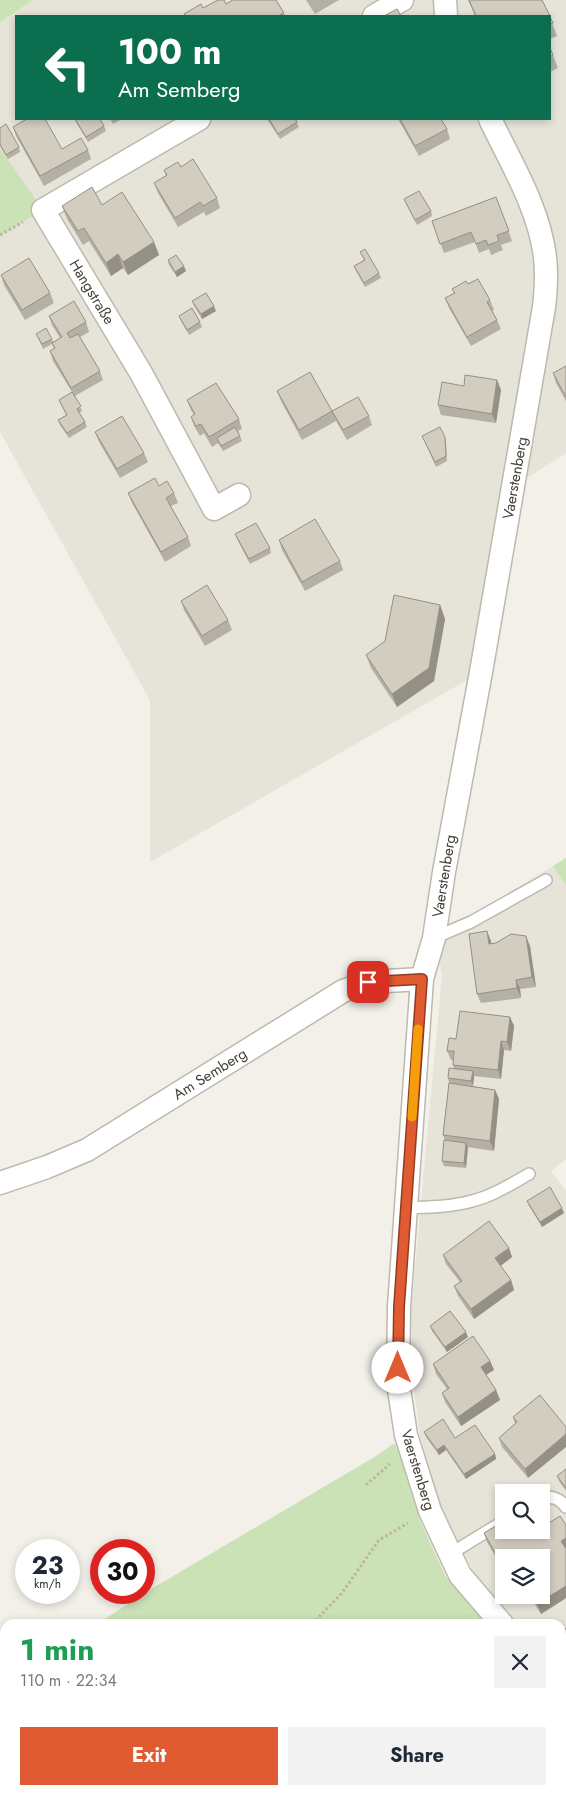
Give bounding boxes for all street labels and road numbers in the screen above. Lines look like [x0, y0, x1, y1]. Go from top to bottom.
street label: Hangstraße [64, 255, 120, 329]
street label: Vaerstenberg [497, 435, 533, 521]
street label: Vaerstenberg [427, 833, 461, 919]
street label: Am Semberg [169, 1043, 251, 1105]
street label: Vaerstenberg [395, 1427, 441, 1513]

